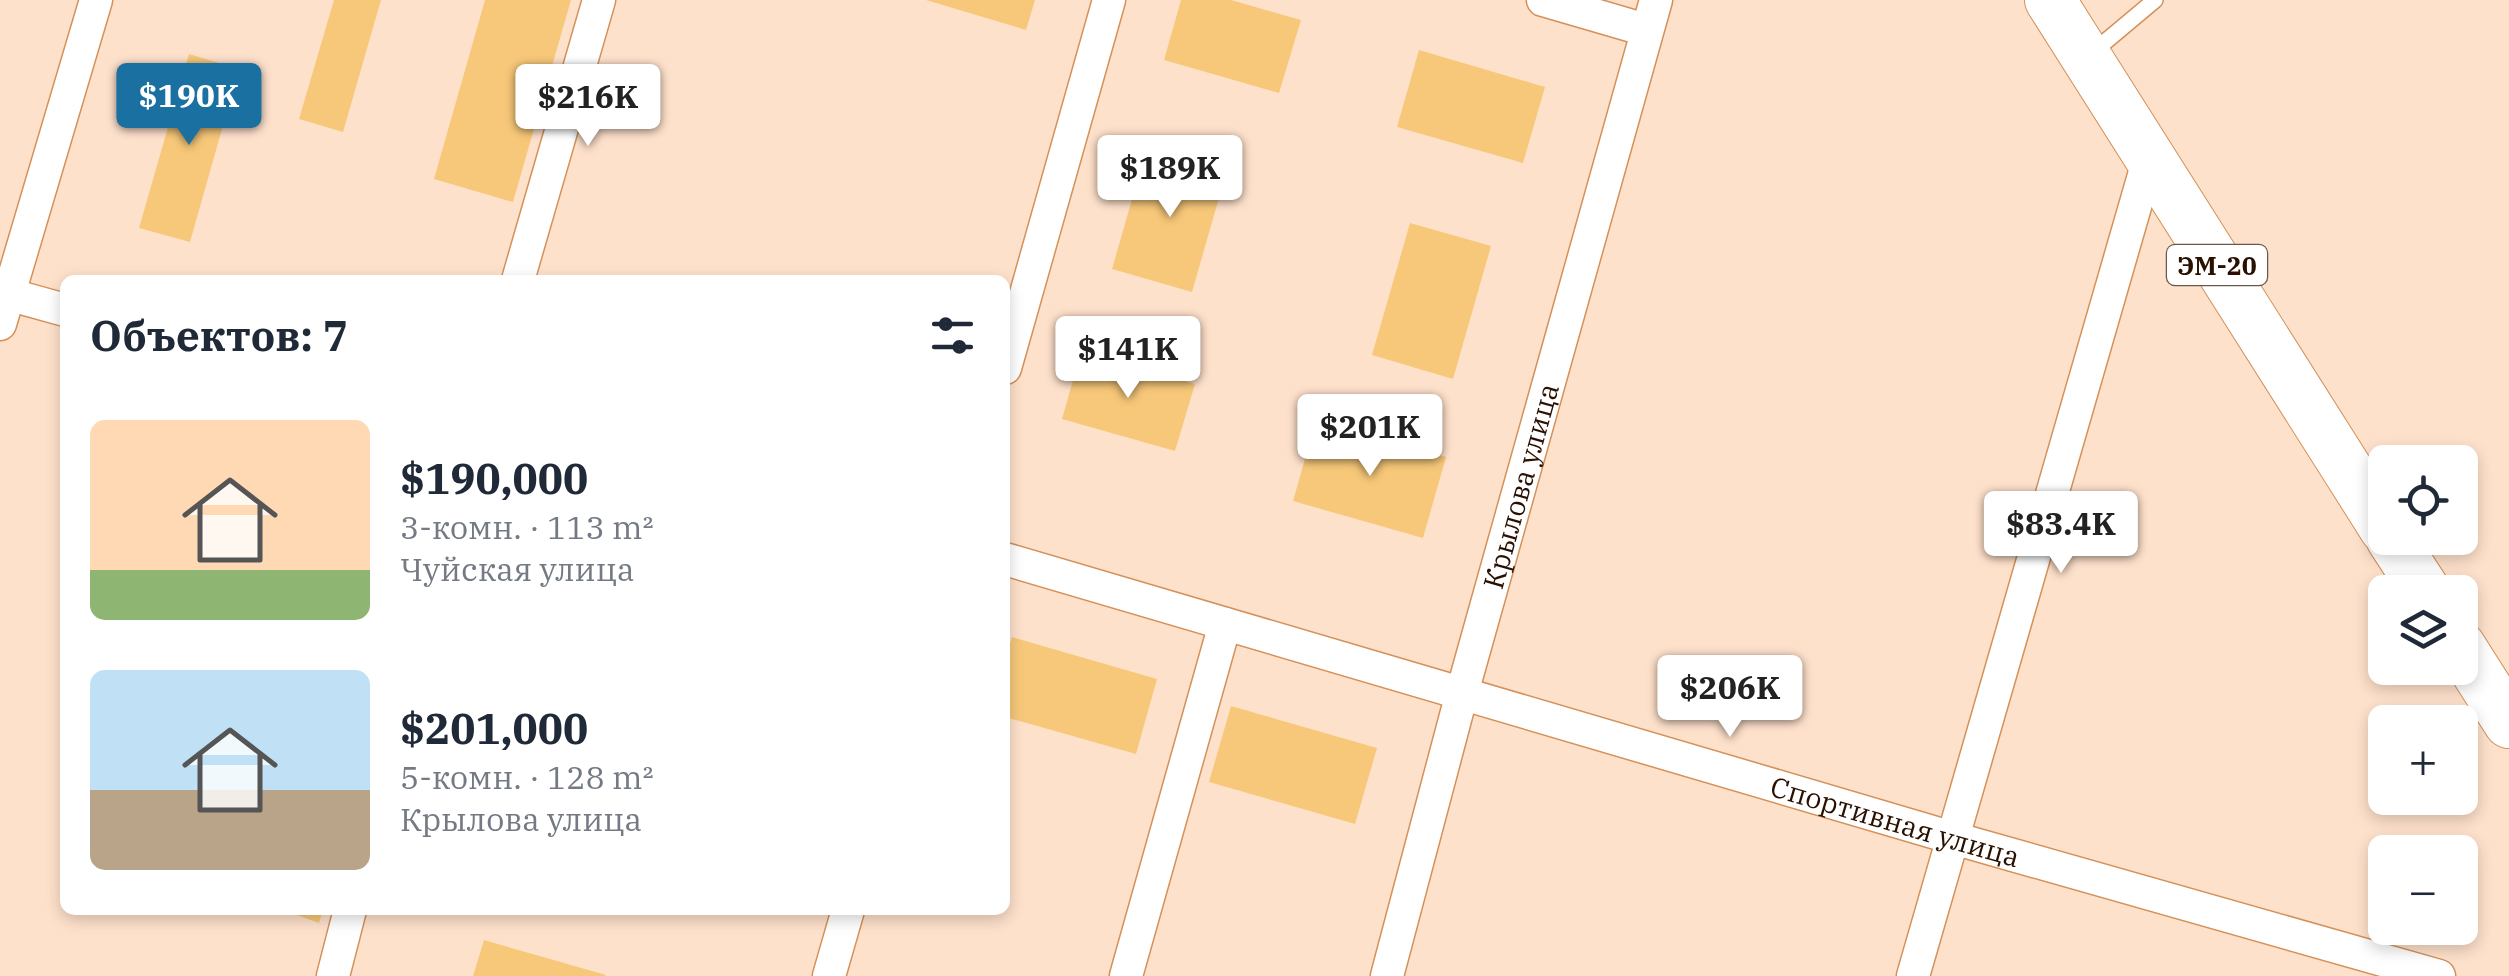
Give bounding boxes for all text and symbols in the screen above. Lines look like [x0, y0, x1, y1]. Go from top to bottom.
pin: $190K [119, 63, 259, 148]
pin: $216K [518, 64, 658, 149]
text: $190K [138, 74, 240, 116]
text: $216K [537, 75, 639, 117]
pin: $189K [1100, 135, 1240, 220]
text: $189K [1119, 146, 1221, 188]
road number: ЭМ-20 [2167, 245, 2267, 285]
text: Объектов: 7 [90, 308, 348, 363]
icon: filters [925, 308, 980, 363]
pin: $141K [1058, 316, 1198, 401]
text: $141K [1077, 327, 1179, 369]
street label: Крылова улица [1474, 379, 1566, 593]
pin: $201K [1300, 394, 1440, 479]
text: $201K [1319, 405, 1421, 447]
map controls [2368, 445, 2478, 945]
button: locate [2368, 445, 2478, 555]
text: $190,000 [400, 451, 588, 506]
icon: home [170, 460, 290, 580]
pin: $83.4K [1980, 491, 2142, 576]
text: $83.4K [2006, 502, 2116, 544]
text: 3-комн. · 113 m² [400, 506, 654, 548]
text: Чуйская улица [400, 548, 634, 590]
button: layers [2368, 575, 2478, 685]
pin: $206K [1660, 655, 1800, 740]
text: $206K [1679, 666, 1781, 708]
text: $201,000 [400, 701, 588, 756]
button: + [2368, 705, 2478, 815]
icon: home [170, 710, 290, 830]
text: 5-комн. · 128 m² [400, 756, 654, 798]
street label: Спортивная улица [1766, 767, 2024, 875]
text: Крылова улица [400, 798, 642, 840]
button: − [2368, 835, 2478, 945]

